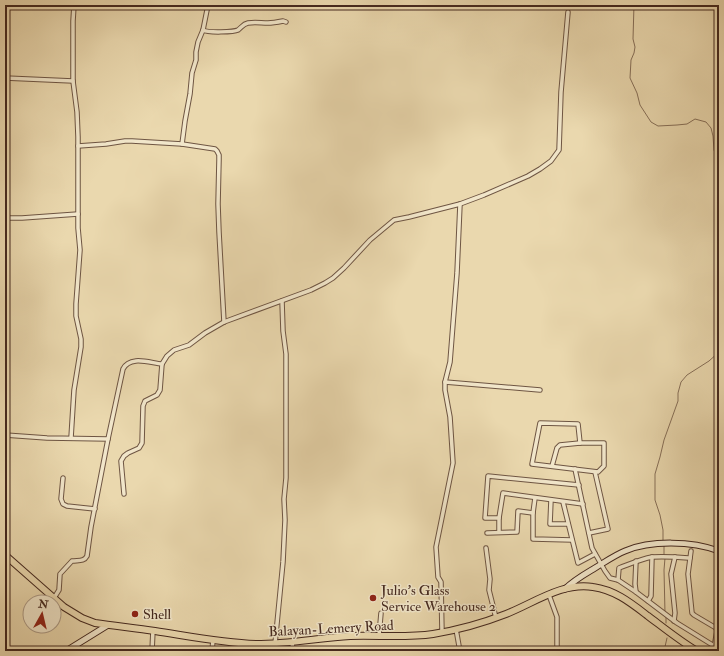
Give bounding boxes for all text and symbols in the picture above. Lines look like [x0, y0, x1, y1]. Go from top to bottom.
place label: Julio's Glass Service Warehouse 2 [380, 582, 496, 615]
marker: Julio's Glass Service Warehouse 2 [368, 593, 378, 603]
north arrow [22, 594, 62, 634]
text: N [37, 597, 50, 612]
place label: Shell [143, 606, 172, 623]
marker: Shell [130, 609, 140, 619]
street label: Balayan-Lemery Road [268, 617, 394, 641]

